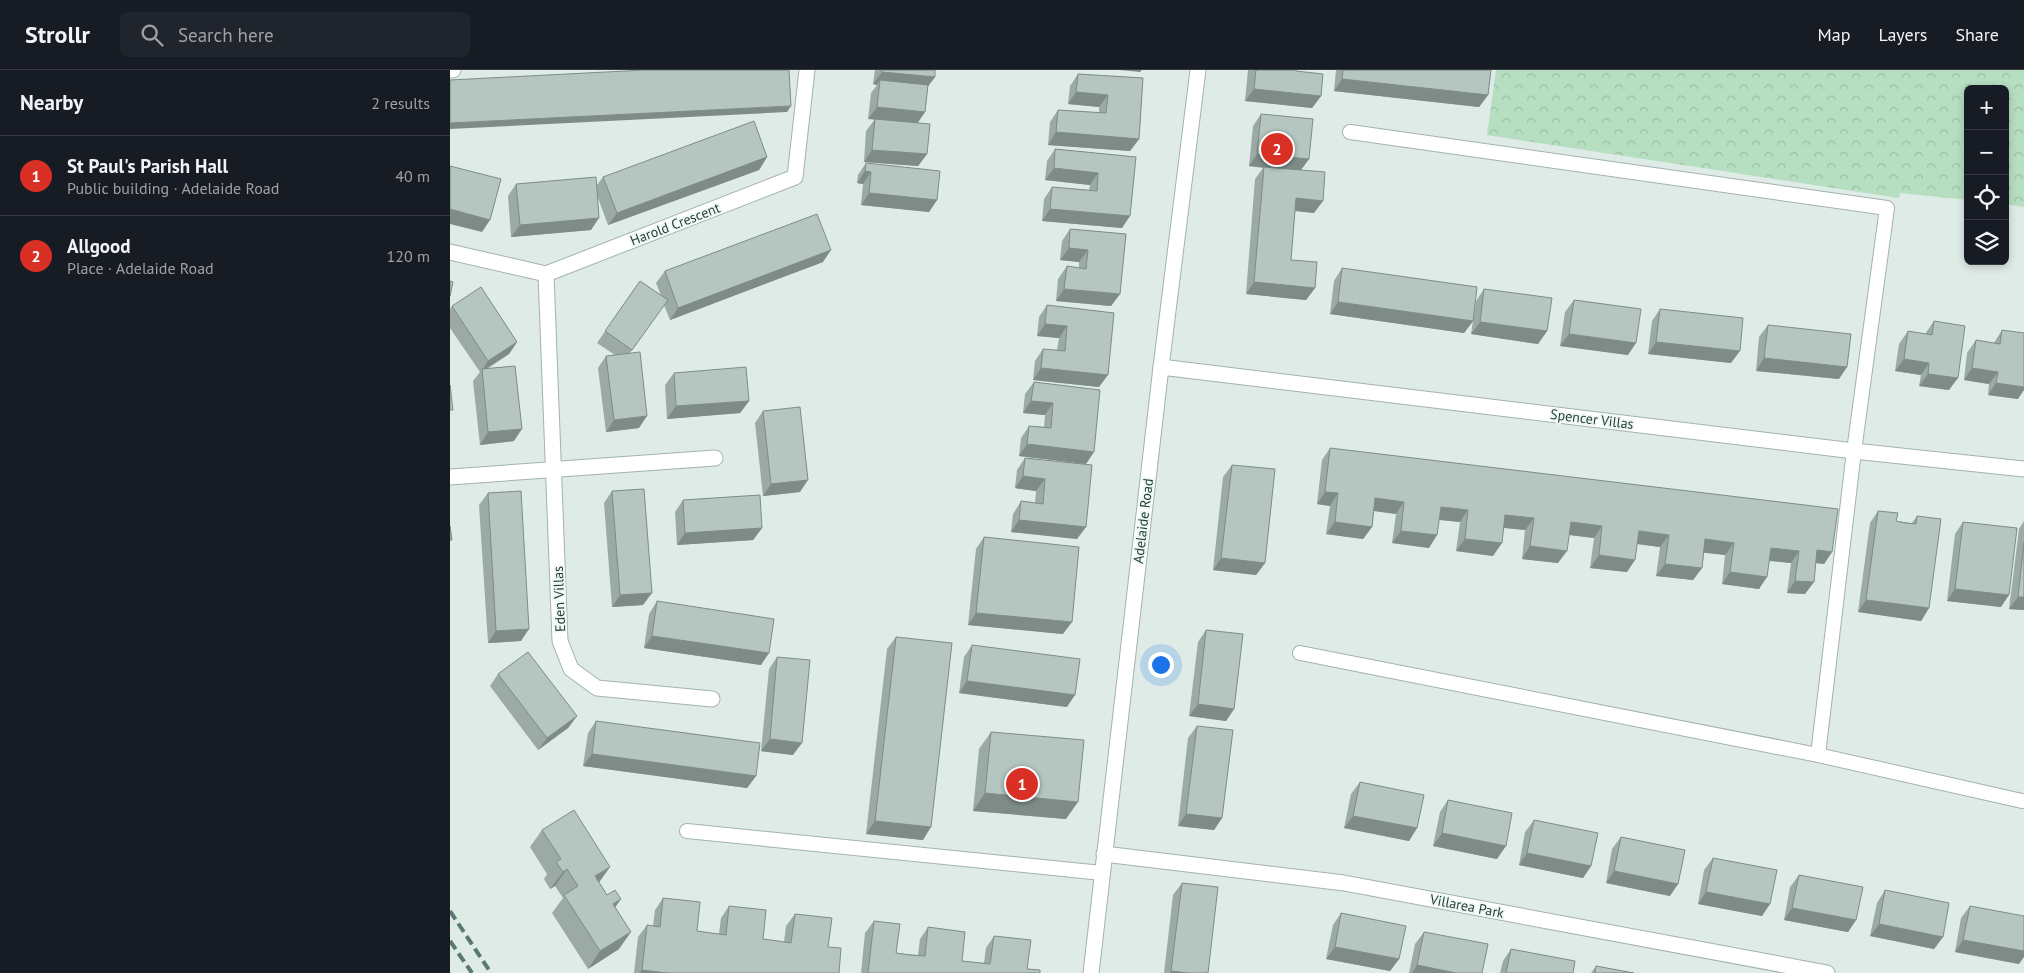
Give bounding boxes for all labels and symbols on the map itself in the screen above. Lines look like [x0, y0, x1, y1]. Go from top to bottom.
pin: 2 [1261, 130, 1293, 168]
street label: Harold Crescent [627, 198, 723, 249]
street label: Spencer Villas [1549, 405, 1635, 433]
street label: Adelaide Road [1129, 477, 1157, 565]
street label: Eden Villas [549, 566, 569, 632]
your location [1148, 652, 1174, 678]
pin: 1 [1006, 765, 1038, 803]
street label: Villarea Park [1427, 890, 1506, 922]

